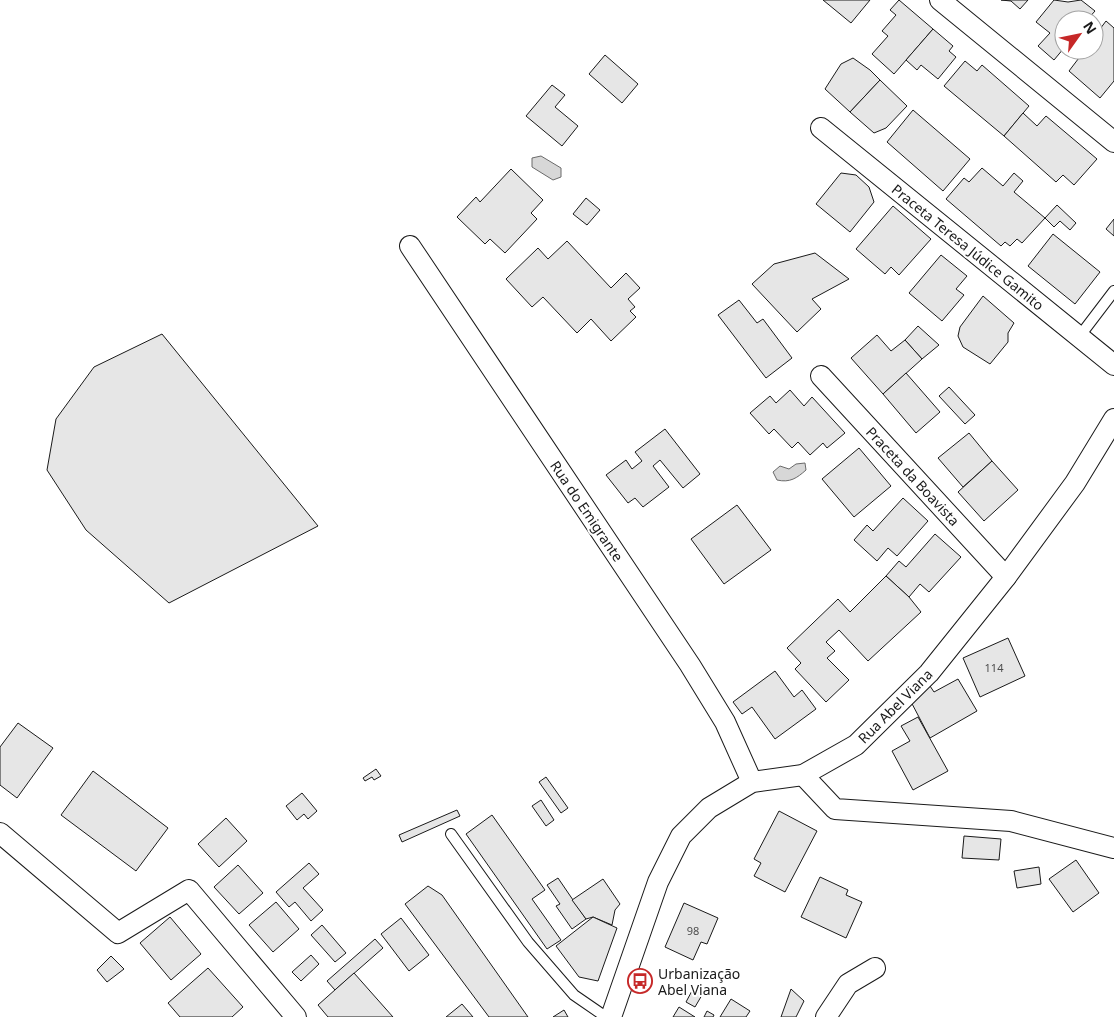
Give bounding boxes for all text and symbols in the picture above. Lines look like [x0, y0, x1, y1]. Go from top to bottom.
north arrow [1054, 10, 1104, 60]
text: N [1079, 18, 1101, 38]
street label: Praceta Teresa Júdice Gamito [888, 180, 1048, 314]
street label: Praceta da Boavista [862, 422, 964, 530]
street label: Rua do Emigrante [546, 457, 628, 565]
house number: 114 [985, 660, 1004, 675]
street label: Rua Abel Viana [854, 665, 936, 747]
house number: 98 [687, 923, 699, 938]
place label: Urbanização Abel Viana [658, 964, 740, 999]
bus stop icon: Urbanização Abel Viana [627, 968, 653, 994]

